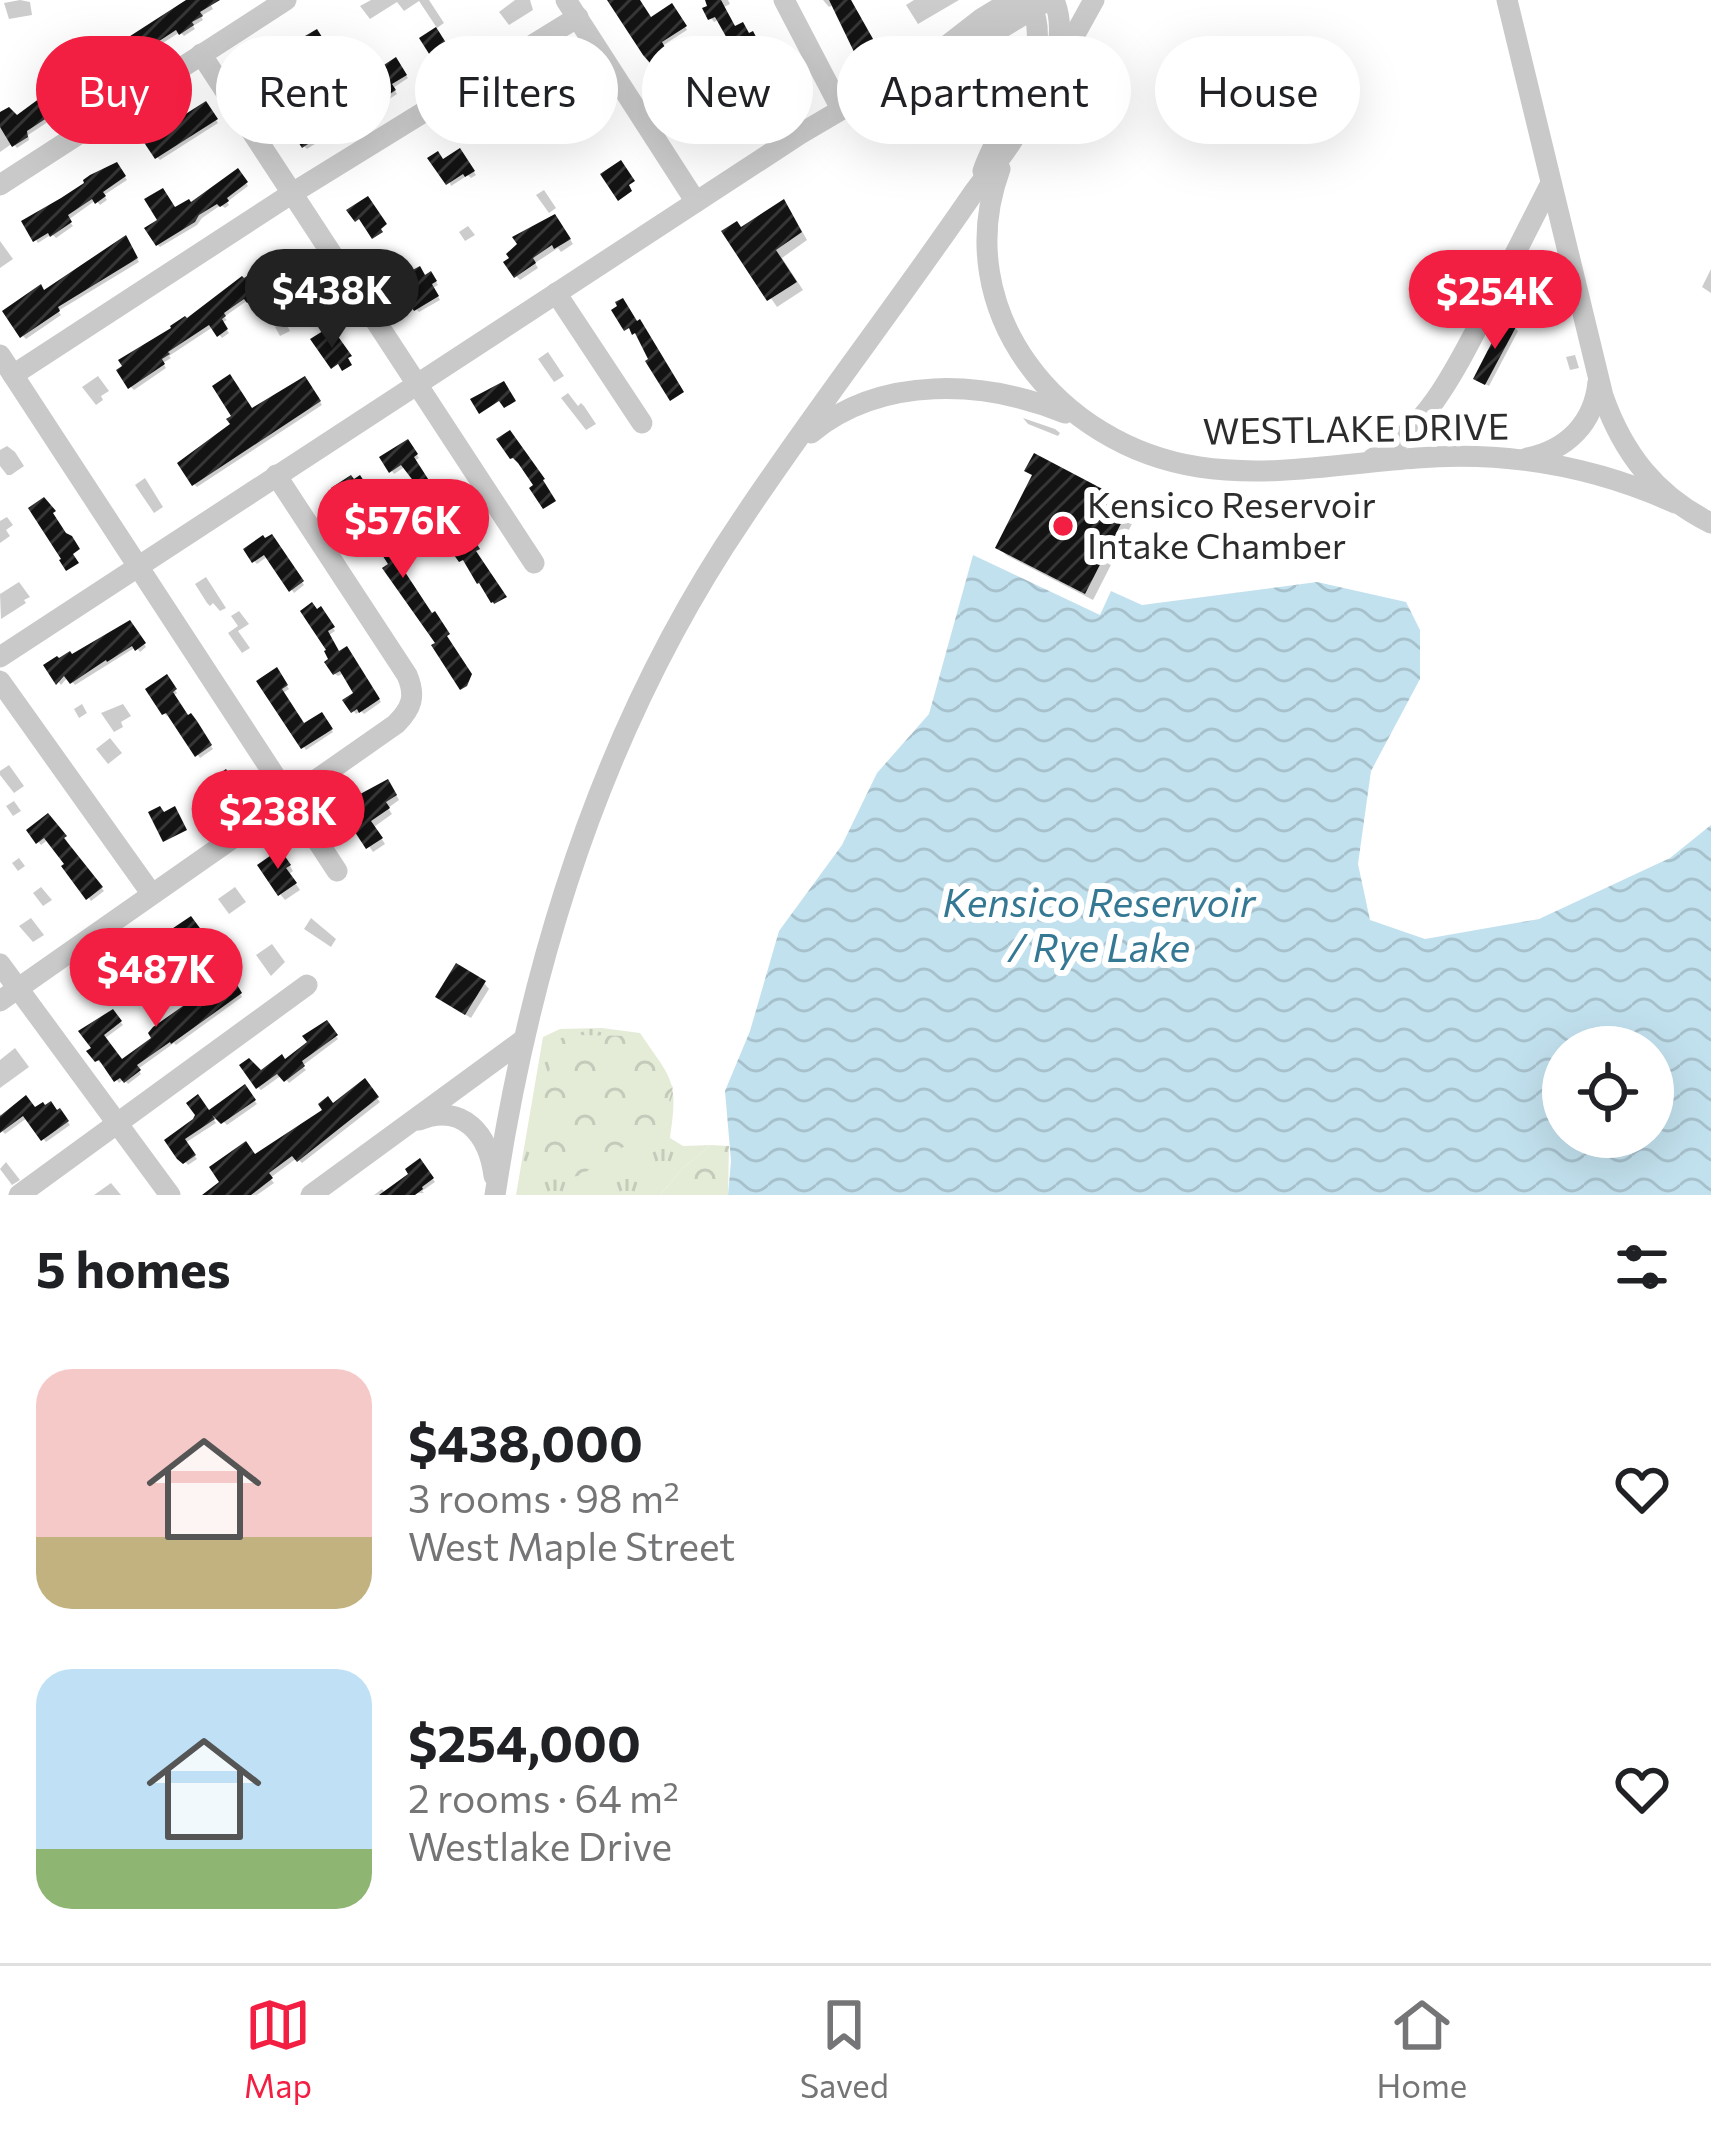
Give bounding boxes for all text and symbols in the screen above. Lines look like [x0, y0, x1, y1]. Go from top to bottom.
chip: Buy [36, 36, 192, 144]
chip: Rent [216, 36, 391, 144]
chip: Filters [415, 36, 618, 144]
chip: New [642, 36, 813, 144]
chip: Apartment [837, 36, 1131, 144]
chip: House [1155, 36, 1360, 144]
pin: $438K [248, 249, 416, 351]
pin: $254K [1411, 250, 1579, 352]
text: $438K [272, 264, 392, 312]
text: $254K [1436, 265, 1554, 313]
street label: WESTLAKE DRIVE [1202, 402, 1510, 452]
pin: $576K [319, 479, 487, 581]
place label: Kensico Reservoir Intake Chamber [1087, 481, 1376, 566]
text: $576K [344, 494, 462, 542]
marker: Kensico Reservoir Intake Chamber [1050, 513, 1076, 539]
pin: $238K [194, 770, 362, 872]
text: $238K [219, 785, 337, 833]
water label: Kensico Reservoir / Rye Lake [943, 877, 1257, 970]
pin: $487K [72, 928, 240, 1030]
text: $487K [97, 943, 215, 991]
map controls [1542, 1026, 1674, 1158]
button: locate [1542, 1026, 1674, 1158]
icon: filters [1609, 1234, 1675, 1300]
text: 5 homes [36, 1236, 231, 1299]
text: $438,000 [408, 1410, 643, 1473]
icon: home [132, 1417, 276, 1561]
icon: heart [1609, 1456, 1675, 1522]
text: 3 rooms · 98 m² [408, 1473, 680, 1521]
text: West Maple Street [408, 1521, 735, 1569]
text: $254,000 [408, 1710, 641, 1773]
icon: home [132, 1717, 276, 1861]
icon: heart [1609, 1756, 1675, 1822]
text: 2 rooms · 64 m² [408, 1773, 679, 1821]
text: Westlake Drive [408, 1821, 672, 1869]
tab: Map [244, 1992, 312, 2105]
tab: Saved [800, 1992, 889, 2105]
tab: Home [1376, 1992, 1467, 2105]

